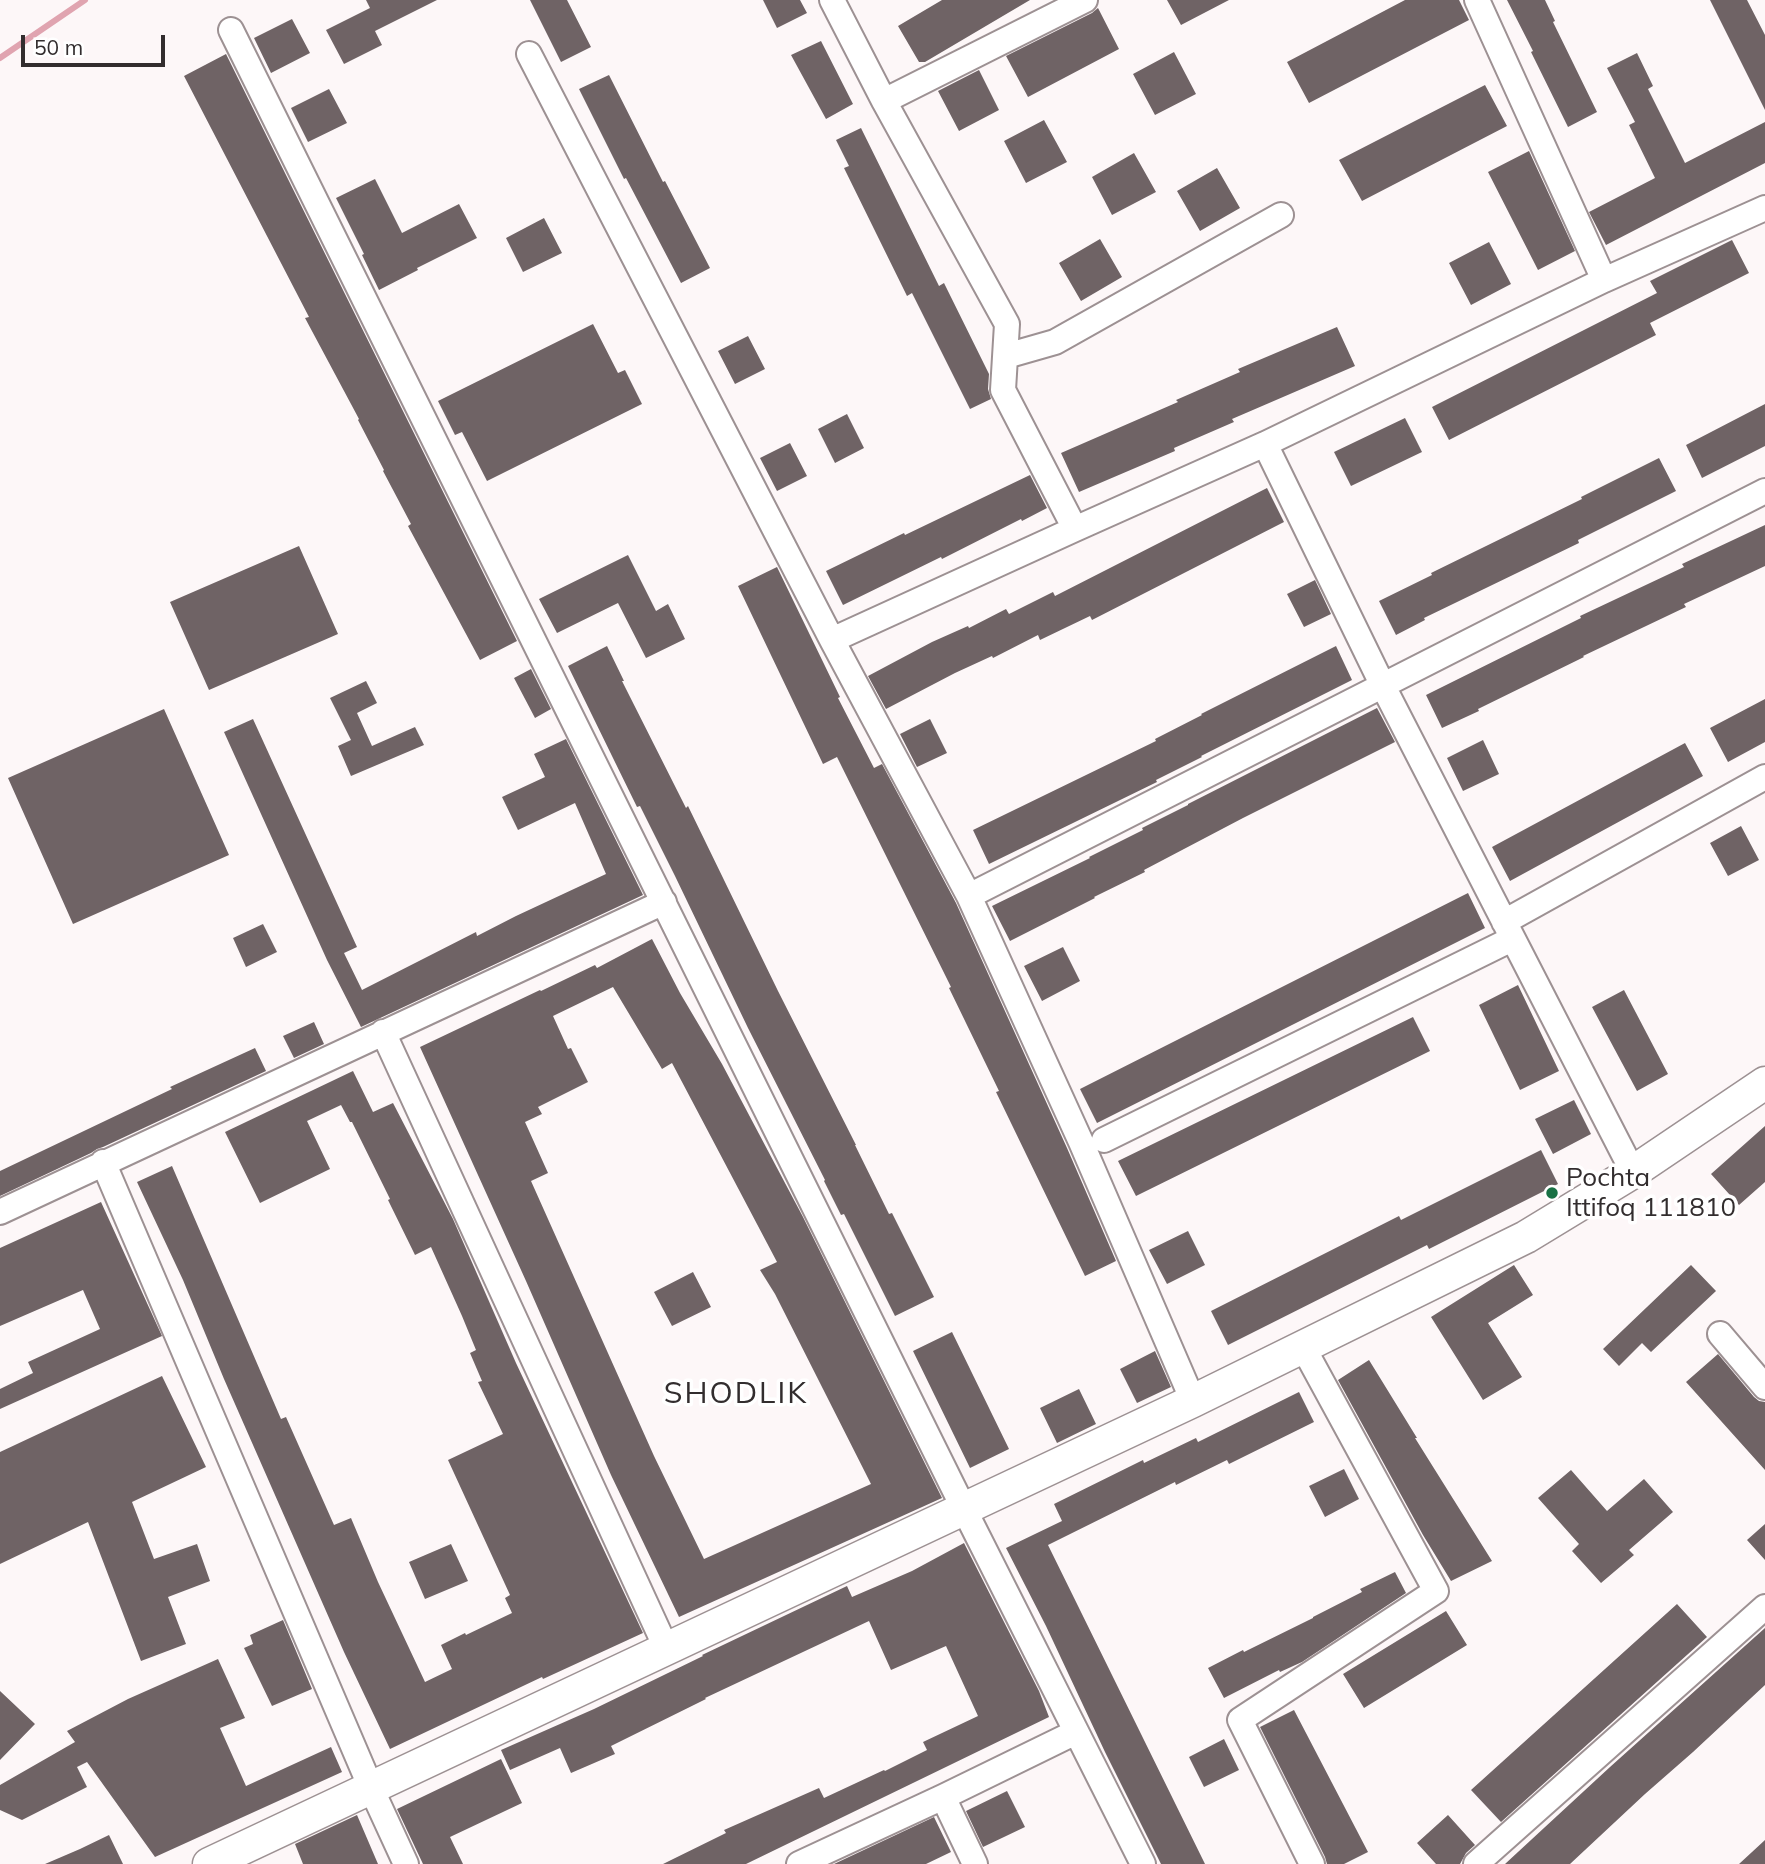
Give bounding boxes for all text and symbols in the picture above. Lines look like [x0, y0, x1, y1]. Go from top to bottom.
scale bar [24, 21, 168, 65]
text: 50 m [34, 34, 83, 60]
place label: Pochta Ittifoq 111810 [1566, 1162, 1736, 1224]
marker: Pochta Ittifoq 111810 [1544, 1185, 1560, 1201]
district label: SHODLIK [665, 1376, 807, 1412]

